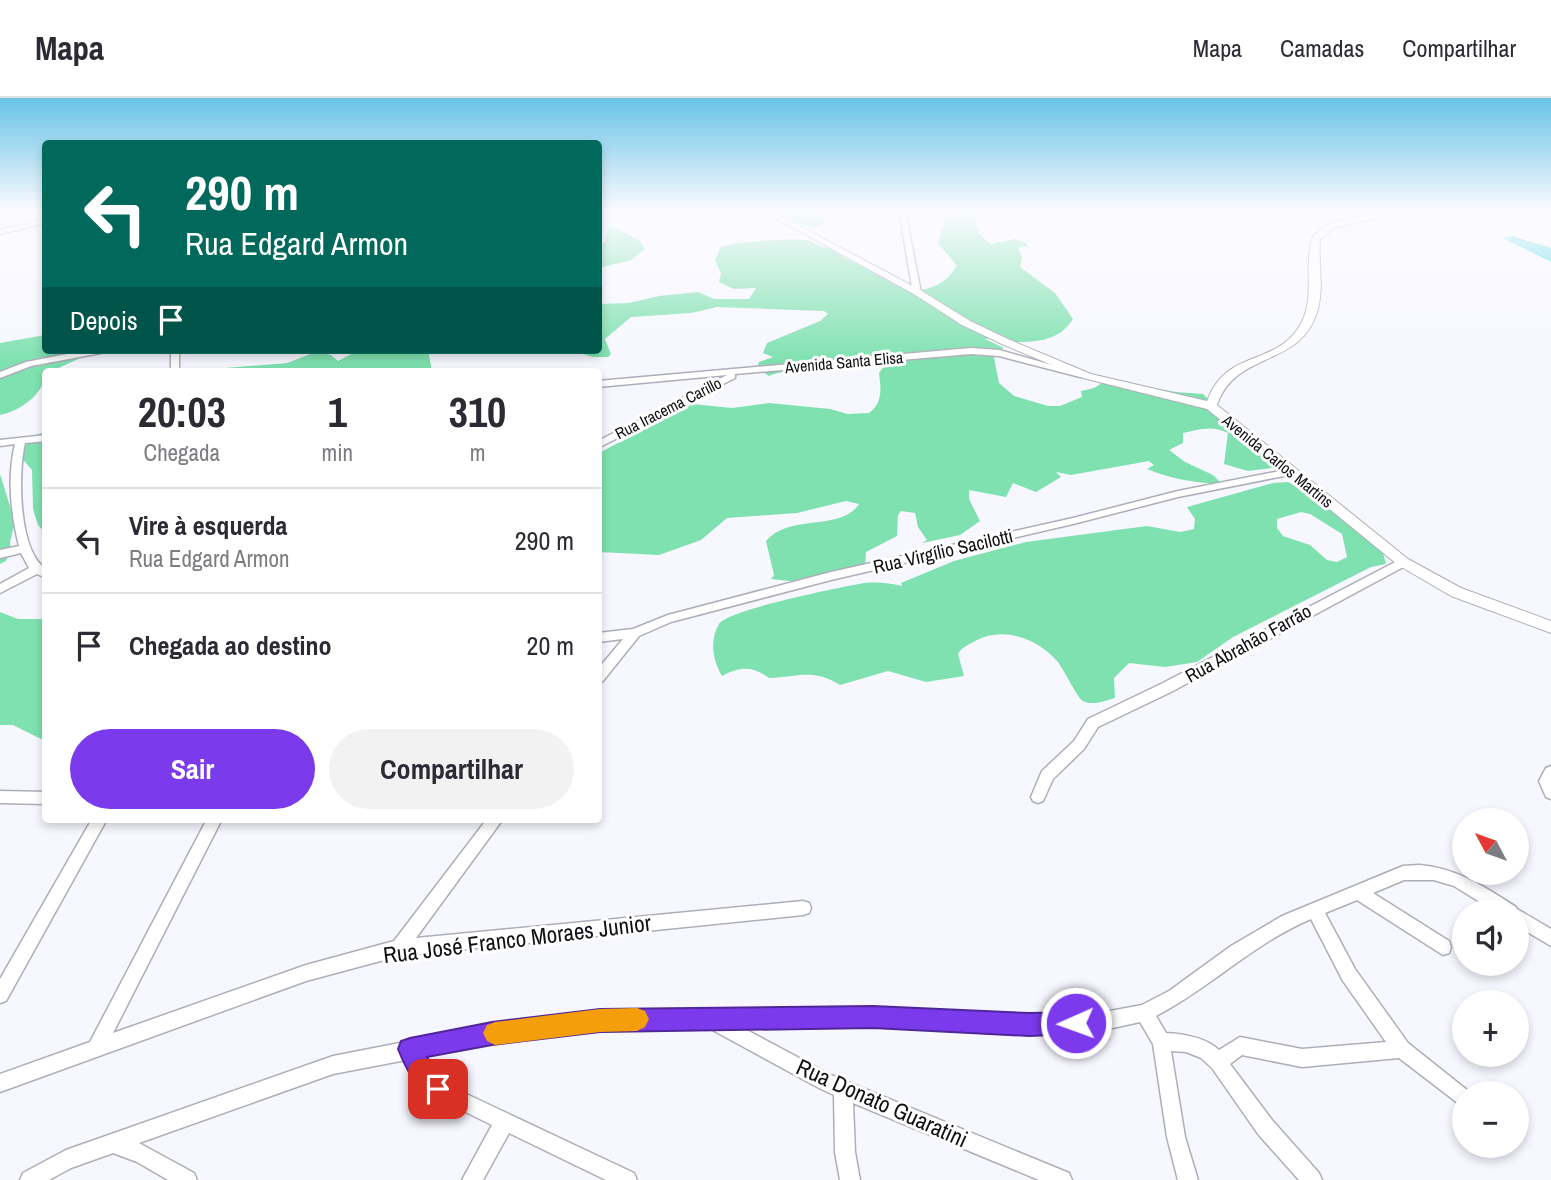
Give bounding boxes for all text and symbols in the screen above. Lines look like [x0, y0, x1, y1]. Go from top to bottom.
text: Mapa [35, 26, 104, 70]
text: Mapa [1193, 32, 1242, 64]
text: Camadas [1280, 32, 1364, 64]
text: Compartilhar [1402, 32, 1516, 64]
text: 290 m [185, 159, 299, 225]
icon: left [70, 168, 161, 259]
text: Rua Edgard Armon [185, 222, 408, 265]
icon: arrive [152, 301, 190, 339]
text: Depois [70, 303, 138, 338]
street label: Avenida Santa Elisa [783, 346, 905, 378]
street label: Rua Iracema Carillo [611, 372, 725, 444]
text: 20:03 [138, 384, 226, 440]
text: 1 [328, 384, 347, 440]
text: 310 [449, 384, 506, 440]
street label: Avenida Carlos Martins [1217, 409, 1338, 513]
text: Chegada [144, 437, 220, 468]
text: min [322, 437, 353, 468]
text: m [470, 437, 485, 468]
text: Vire à esquerda [129, 508, 287, 543]
icon: left [70, 522, 108, 560]
street label: Rua Virgílio Sacilotti [871, 522, 1015, 580]
text: 290 m [515, 523, 574, 558]
text: Rua Edgard Armon [129, 543, 289, 574]
street label: Rua Abrahão Farrão [1180, 598, 1316, 688]
icon: arrive [70, 627, 108, 665]
text: Chegada ao destino [129, 628, 332, 663]
text: 20 m [527, 628, 574, 663]
button: Sair [70, 729, 315, 809]
button: Compartilhar [329, 729, 574, 809]
north arrow [1452, 808, 1530, 886]
map controls [1452, 808, 1529, 1158]
button: sound [1452, 899, 1529, 976]
street label: Rua José Franco Moraes Junior [381, 907, 653, 970]
position arrow [1039, 986, 1113, 1060]
button: + [1452, 990, 1529, 1067]
street label: Rua Donato Guaratini [792, 1051, 973, 1154]
pin [408, 1059, 468, 1119]
icon: arrive [419, 1070, 457, 1108]
button: − [1452, 1081, 1529, 1158]

